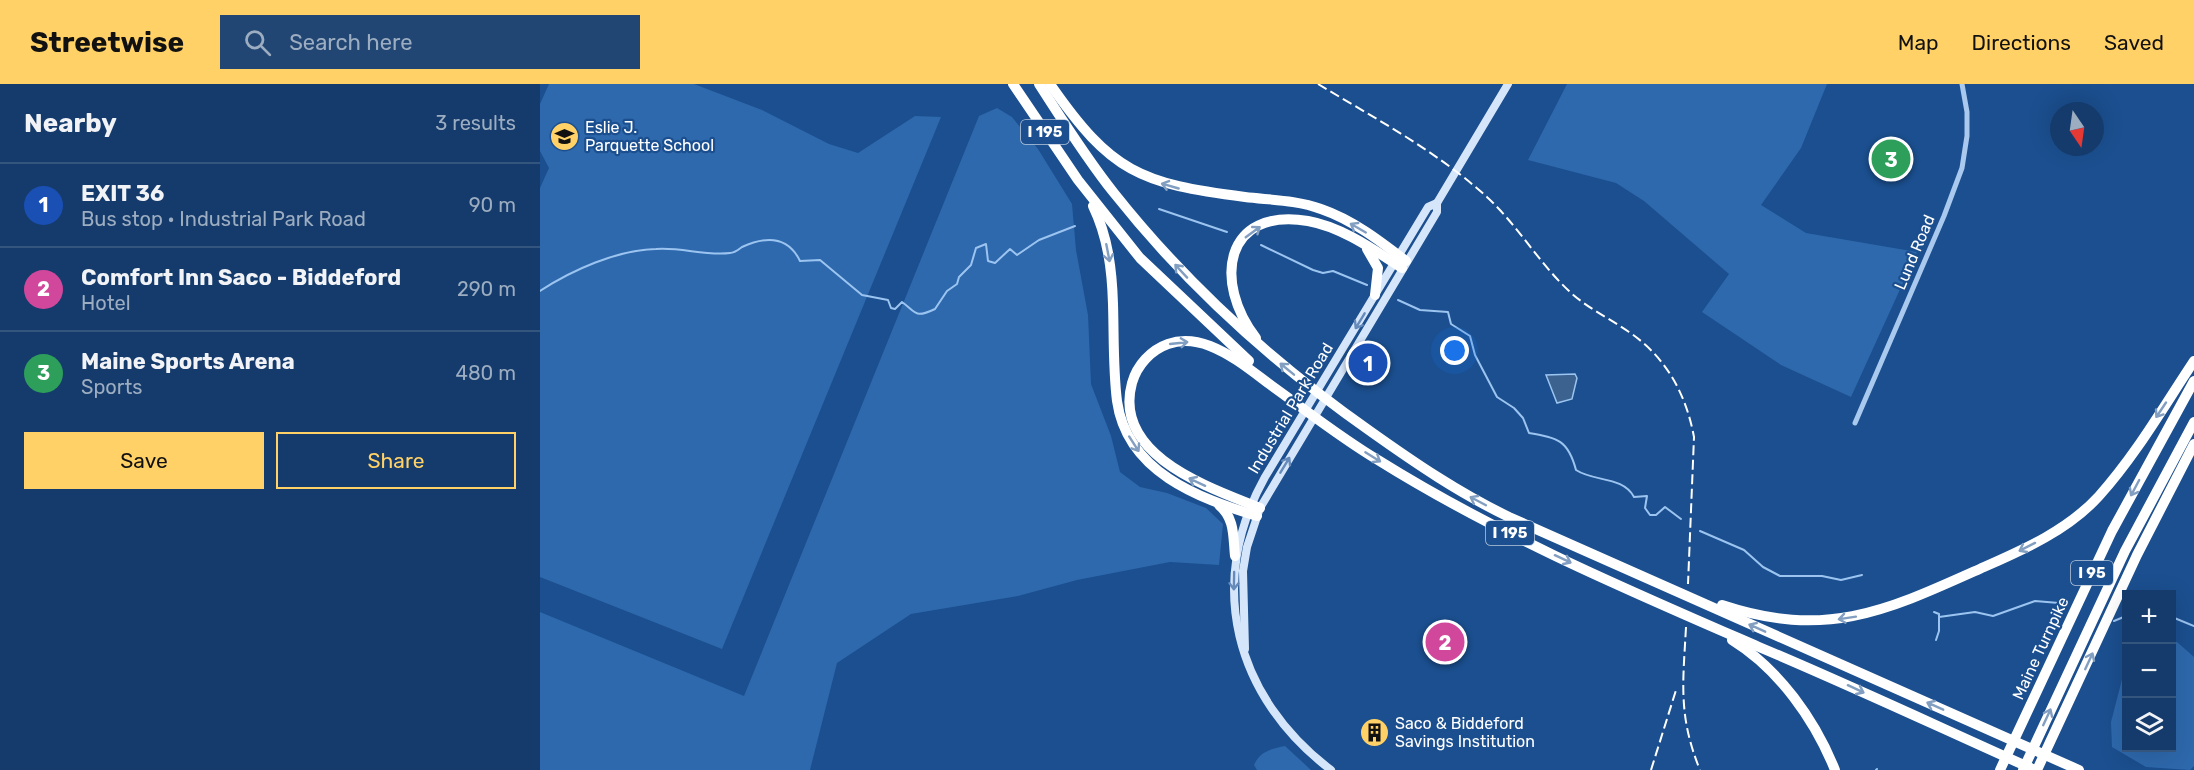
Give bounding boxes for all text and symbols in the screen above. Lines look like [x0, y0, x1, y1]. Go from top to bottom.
search box [220, 15, 640, 69]
text: Streetwise [30, 26, 184, 59]
icon: search [241, 26, 274, 59]
text: Search here [289, 29, 413, 56]
text: Map [1898, 30, 1939, 55]
text: Directions [1972, 30, 2071, 55]
text: Saved [2104, 30, 2164, 55]
north arrow [2050, 102, 2104, 156]
text: Nearby [24, 108, 117, 139]
text: 3 results [435, 111, 516, 135]
place label: Eslie J. Parquette School [585, 118, 714, 155]
school or university icon: Eslie J. Parquette School [548, 120, 580, 152]
road number: I 195 [1021, 120, 1069, 144]
pin: 3 [1872, 136, 1910, 182]
one-way arrow [1161, 179, 1180, 191]
text: EXIT 36 [81, 180, 164, 207]
text: 1 [39, 193, 48, 217]
text: 90 m [469, 193, 516, 217]
text: Bus stop · Industrial Park Road [81, 207, 366, 231]
street label: Lund Road [1890, 212, 1939, 292]
one-way arrow [1350, 222, 1368, 233]
one-way arrow [1245, 225, 1261, 238]
one-way arrow [1103, 242, 1114, 262]
text: Comfort Inn Saco - Biddeford [81, 264, 401, 291]
one-way arrow [1175, 264, 1189, 279]
text: 2 [37, 277, 50, 301]
text: 290 m [457, 277, 516, 301]
text: Hotel [81, 291, 131, 315]
one-way arrow [1353, 312, 1365, 329]
your location [1440, 336, 1469, 365]
one-way arrow [1169, 337, 1189, 348]
street label: Industrial Park Road [1244, 339, 1337, 477]
pin: 1 [1348, 340, 1388, 386]
text: Maine Sports Arena [81, 348, 295, 375]
text: 3 [37, 361, 50, 385]
text: 480 m [455, 361, 516, 385]
one-way arrow [1279, 362, 1295, 375]
text: Sports [81, 375, 142, 399]
one-way arrow [2155, 401, 2167, 418]
button: Save [24, 432, 264, 489]
button: Share [276, 432, 516, 489]
one-way arrow [1128, 435, 1141, 452]
one-way arrow [1364, 450, 1381, 463]
one-way arrow [1279, 457, 1291, 474]
one-way arrow [1188, 475, 1206, 486]
one-way arrow [2129, 478, 2140, 496]
one-way arrow [1470, 495, 1487, 507]
road number: I 195 [1486, 521, 1534, 545]
one-way arrow [2019, 542, 2037, 553]
one-way arrow [1553, 554, 1571, 566]
road number: I 95 [2071, 561, 2113, 585]
one-way arrow [1228, 571, 1240, 591]
map controls [2122, 590, 2176, 752]
button: + [2122, 590, 2176, 644]
street label: Maine Turnpike [2008, 594, 2073, 703]
one-way arrow [1837, 613, 1857, 624]
pin: 2 [1426, 620, 1464, 664]
one-way arrow [1748, 621, 1766, 633]
button: − [2122, 644, 2176, 698]
one-way arrow [2084, 652, 2096, 670]
one-way arrow [1847, 684, 1865, 696]
button: layers [2122, 698, 2176, 752]
one-way arrow [1927, 700, 1945, 711]
one-way arrow [2042, 708, 2054, 726]
place label: Saco & Biddeford Savings Institution [1395, 714, 1535, 751]
building icon: Saco & Biddeford Savings Institution [1358, 716, 1390, 748]

